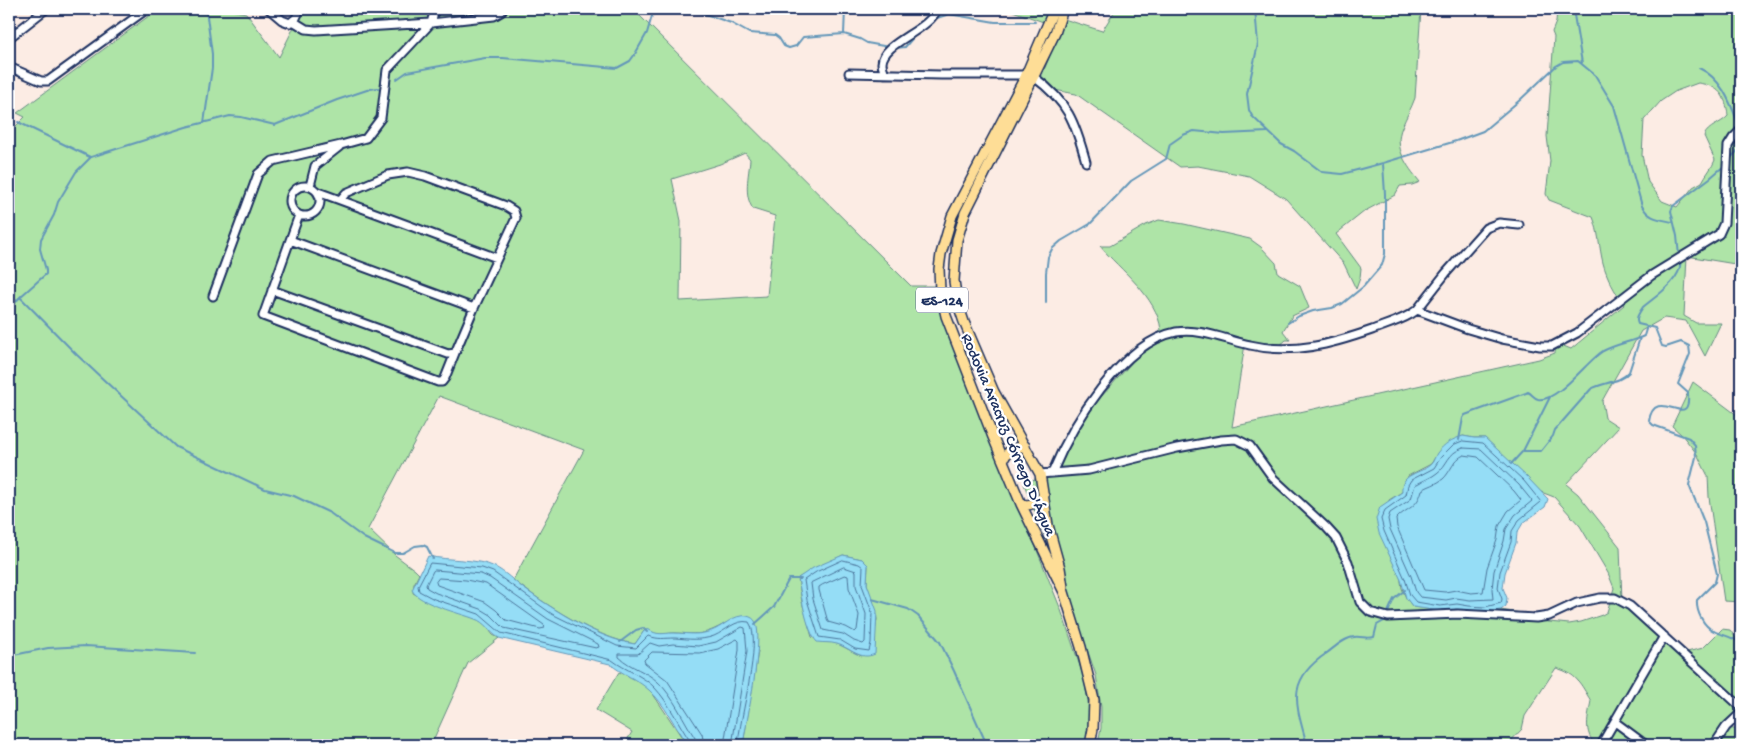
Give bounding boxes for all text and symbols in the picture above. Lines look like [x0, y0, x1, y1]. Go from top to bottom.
road number: ES-124 [916, 288, 968, 312]
street label: Rodovia Aracruz Córrego D'Água [955, 331, 1060, 541]

